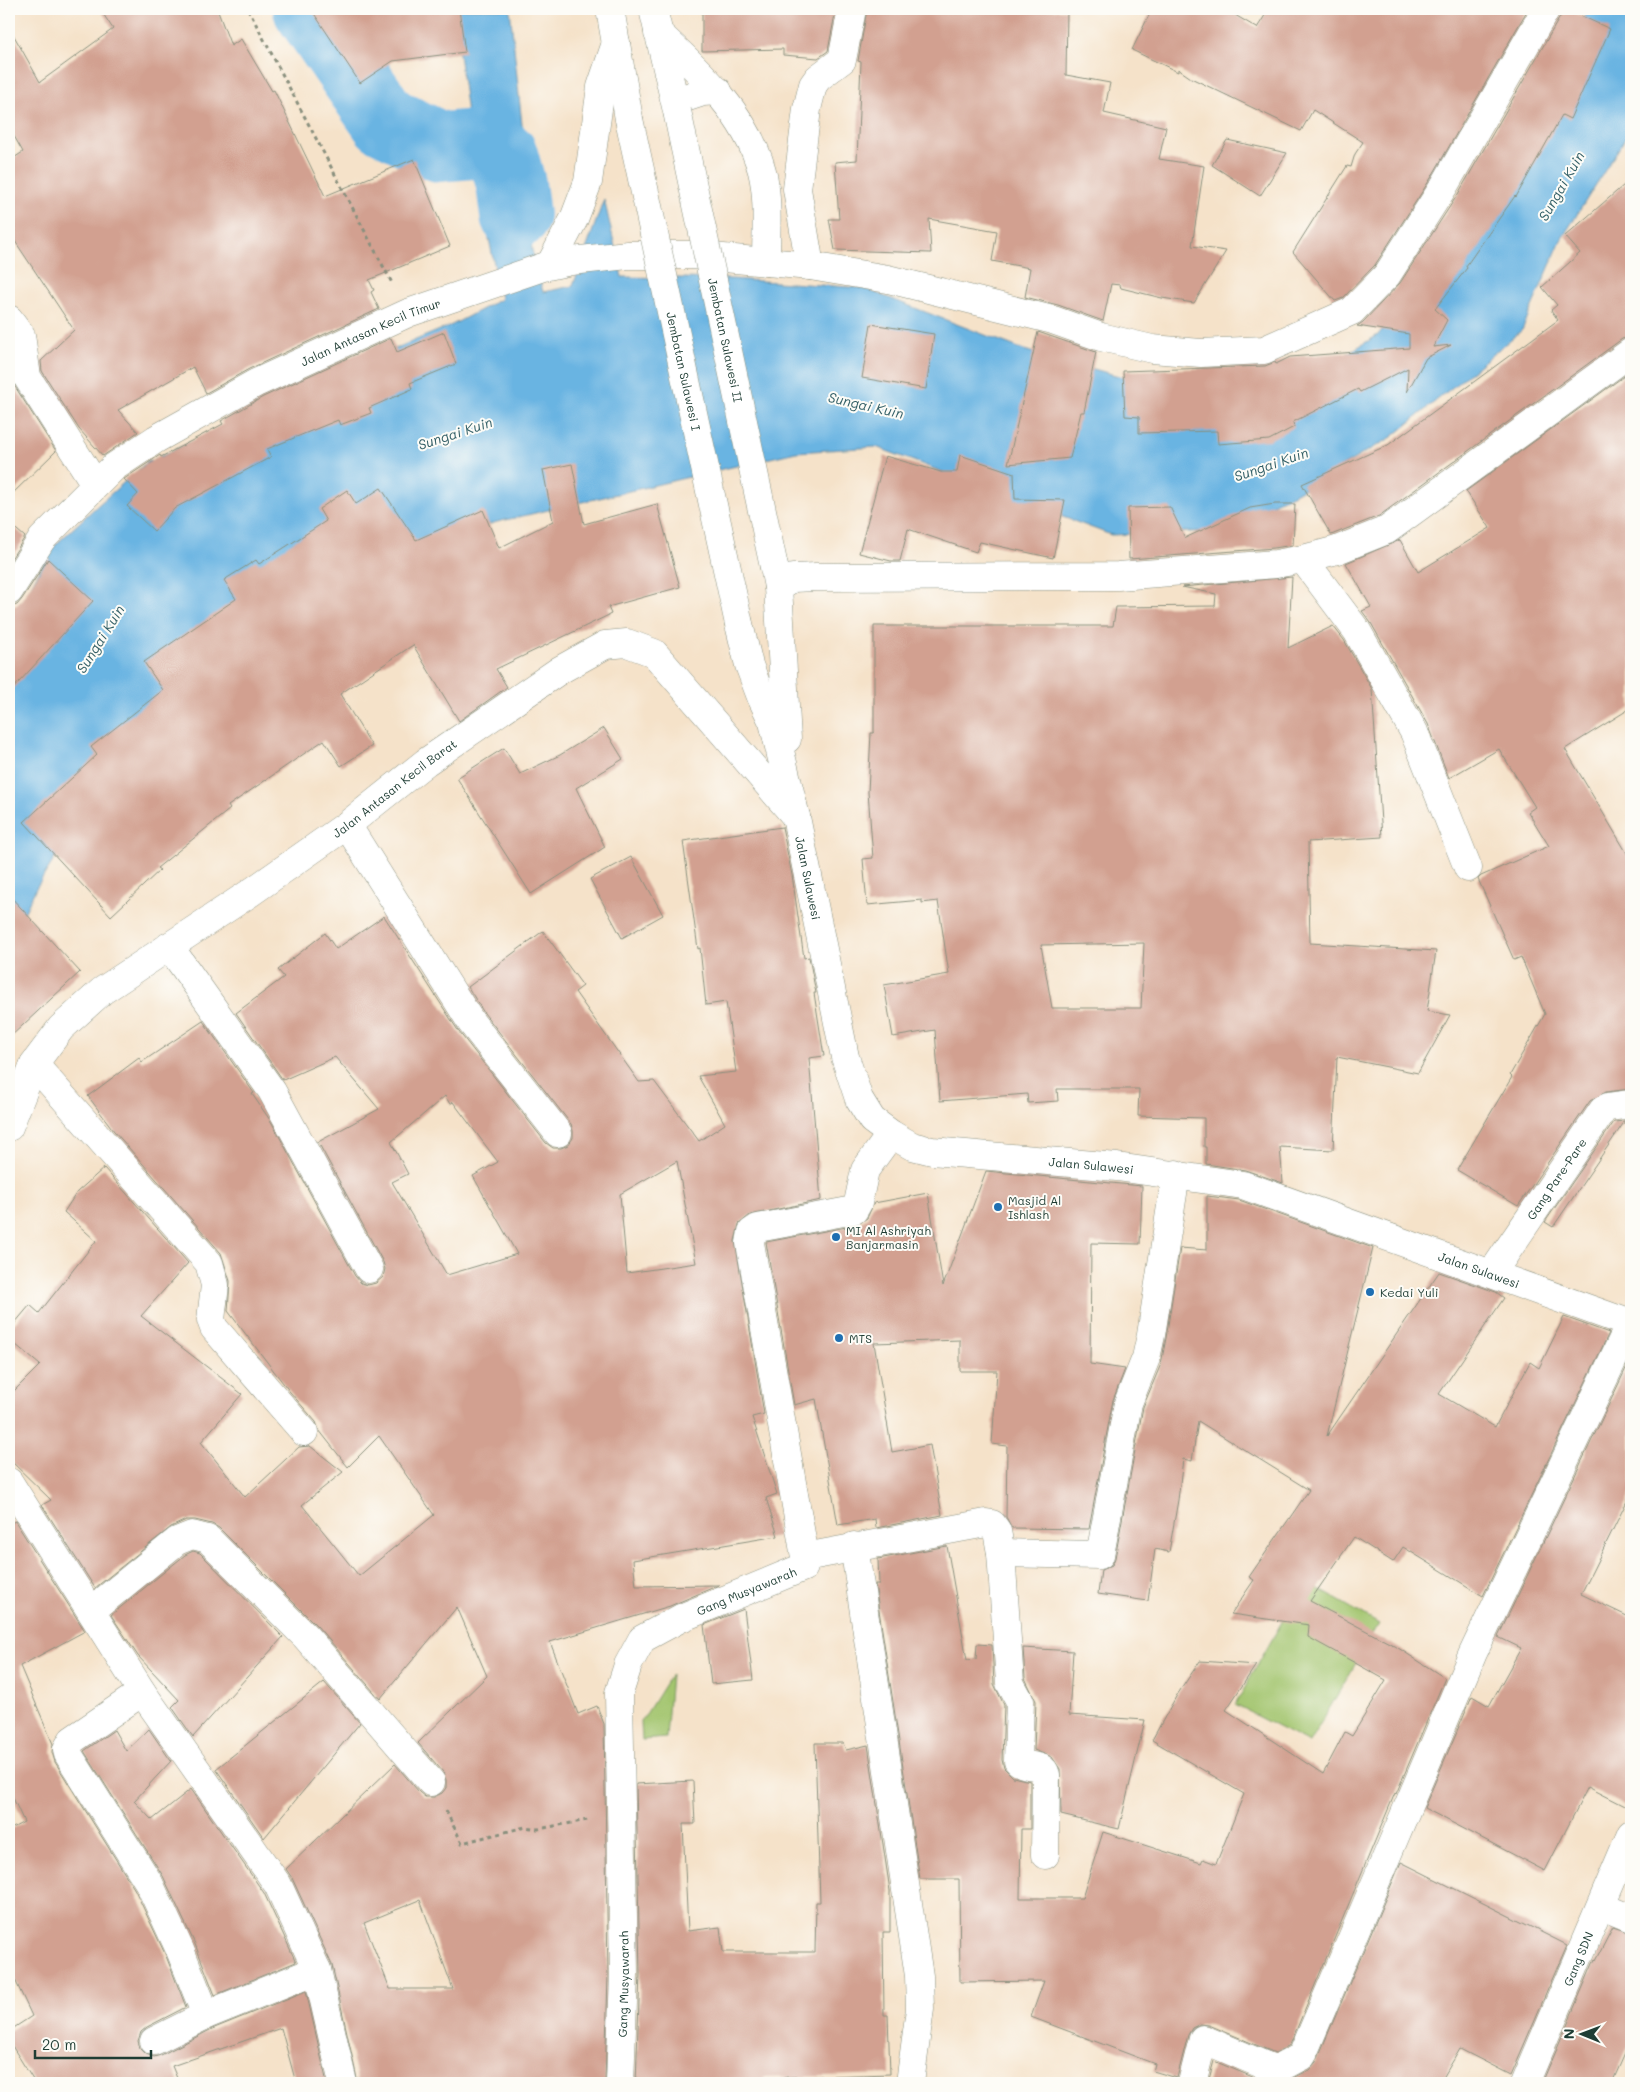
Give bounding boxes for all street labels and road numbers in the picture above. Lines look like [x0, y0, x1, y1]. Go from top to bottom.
street label: Jembatan Sulawesi II [705, 276, 747, 403]
street label: Jalan Antasan Kecil Timur [298, 294, 443, 369]
street label: Jembatan Sulawesi I [663, 310, 705, 432]
street label: Jalan Antasan Kecil Barat [329, 735, 460, 841]
street label: Jalan Sulawesi [792, 835, 825, 921]
street label: Gang Pare-Pare [1523, 1135, 1590, 1223]
street label: Jalan Sulawesi [1048, 1153, 1135, 1177]
street label: Jalan Sulawesi [1436, 1248, 1522, 1292]
street label: Gang Musyawarah [694, 1563, 799, 1619]
street label: Gang SDN [1559, 1929, 1597, 1988]
street label: Gang Musyawarah [614, 1930, 632, 2038]

